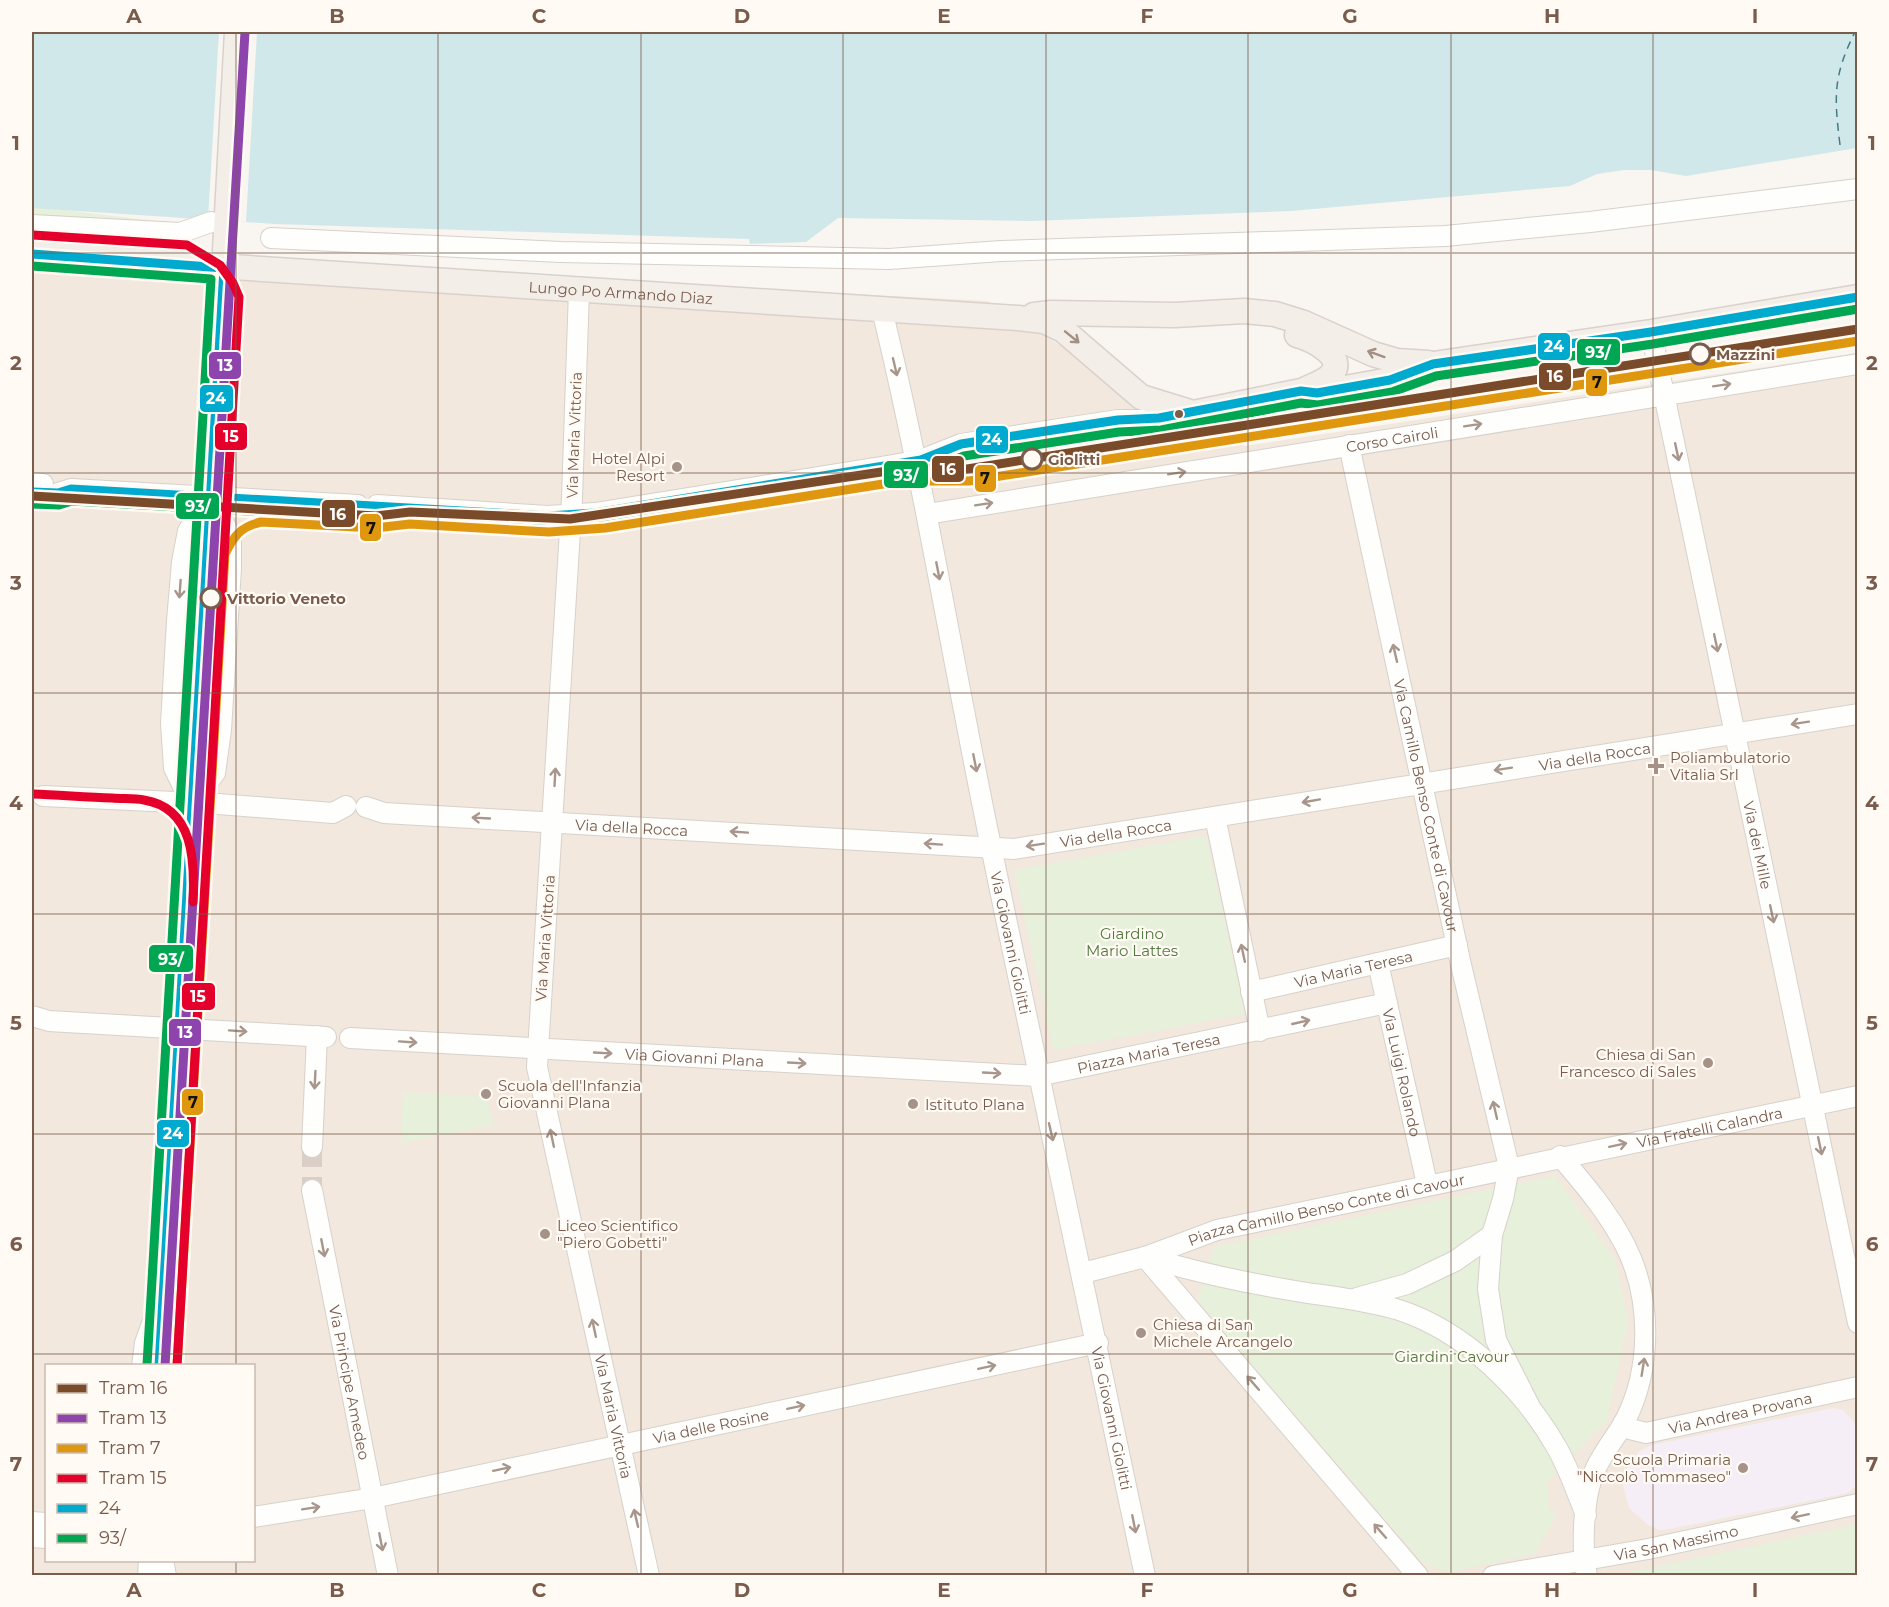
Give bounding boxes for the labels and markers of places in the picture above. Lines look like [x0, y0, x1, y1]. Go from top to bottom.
marker: Mazzini [1689, 343, 1711, 365]
place label: Mazzini [1716, 345, 1775, 364]
unlabelled marker [1173, 408, 1185, 420]
marker: Giolitti [1021, 448, 1043, 470]
place label: Hotel Alpi Resort [592, 449, 665, 485]
place label: Giolitti [1048, 450, 1100, 469]
marker: Hotel Alpi Resort [670, 460, 684, 474]
marker: Vittorio Veneto [200, 587, 222, 609]
place label: Vittorio Veneto [226, 589, 346, 608]
place label: Poliambulatorio Vitalia Srl [1670, 748, 1791, 784]
marker: Poliambulatorio Vitalia Srl [1647, 757, 1665, 775]
place label: Chiesa di San Francesco di Sales [1559, 1045, 1696, 1081]
marker: Chiesa di San Francesco di Sales [1701, 1056, 1715, 1070]
place label: Scuola dell'Infanzia Giovanni Plana [498, 1076, 641, 1112]
marker: Scuola dell'Infanzia Giovanni Plana [479, 1087, 493, 1101]
place label: Istituto Plana [925, 1095, 1025, 1114]
marker: Istituto Plana [906, 1097, 920, 1111]
place label: Liceo Scientifico "Piero Gobetti" [557, 1216, 678, 1252]
marker: Liceo Scientifico "Piero Gobetti" [538, 1227, 552, 1241]
place label: Chiesa di San Michele Arcangelo [1153, 1315, 1293, 1351]
marker: Chiesa di San Michele Arcangelo [1134, 1326, 1148, 1340]
place label: Scuola Primaria "Niccolò Tommaseo" [1577, 1450, 1731, 1486]
marker: Scuola Primaria "Niccolò Tommaseo" [1736, 1461, 1750, 1475]

